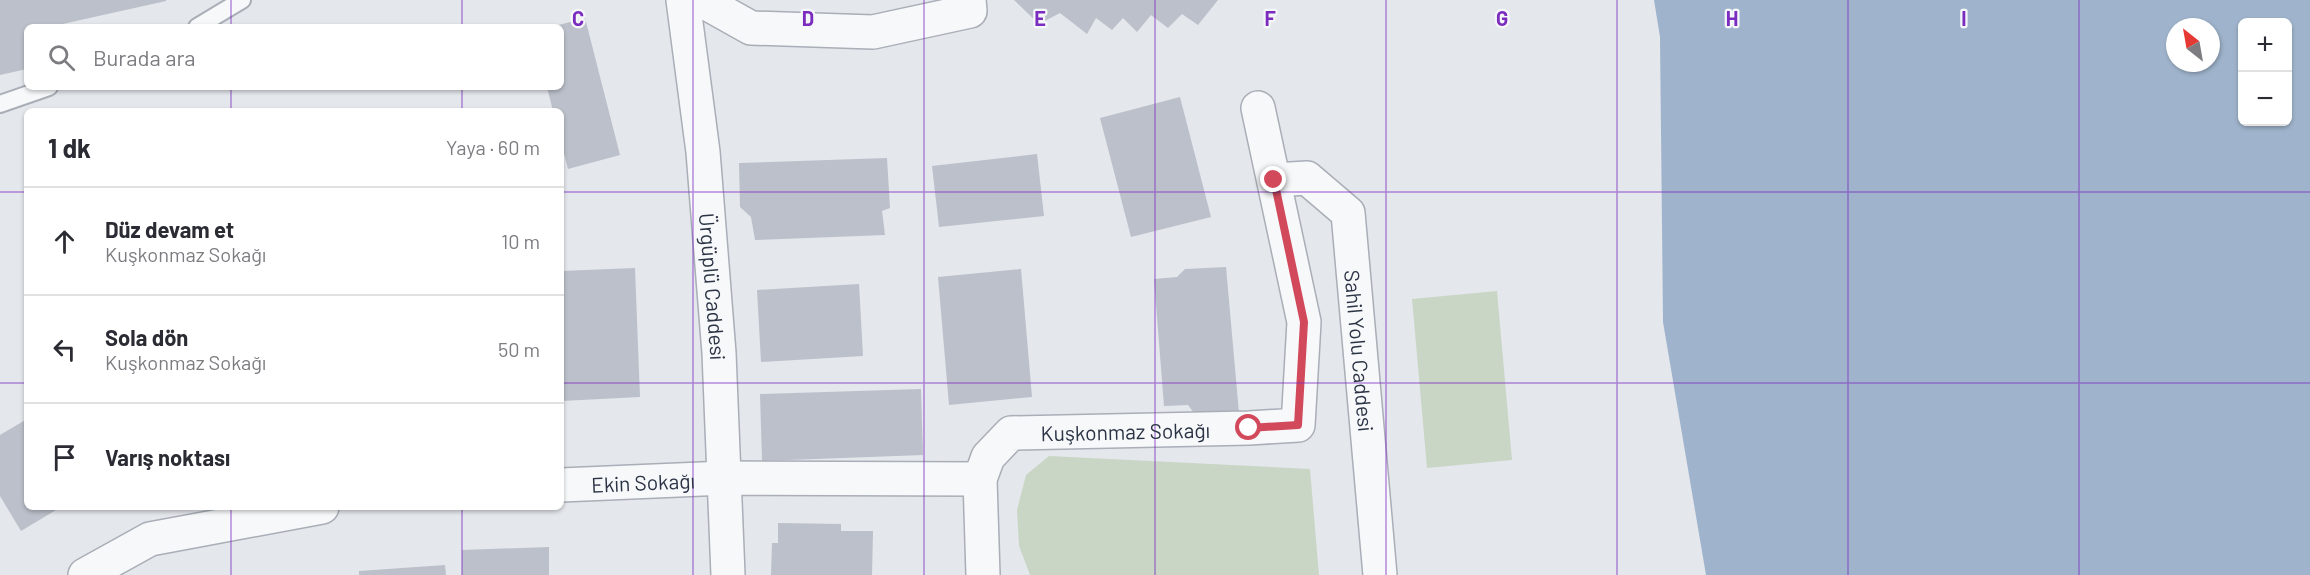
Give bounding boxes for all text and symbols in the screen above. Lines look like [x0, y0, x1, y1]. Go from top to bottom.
text: C [572, 6, 584, 30]
text: D [802, 6, 814, 30]
text: E [1034, 6, 1046, 30]
text: F [1264, 6, 1276, 30]
text: G [1496, 6, 1508, 30]
text: H [1726, 6, 1738, 30]
text: I [1961, 6, 1967, 30]
north arrow [2166, 18, 2220, 72]
map controls [2238, 18, 2292, 126]
button: + [2238, 18, 2292, 72]
search box [24, 24, 564, 90]
icon: search [45, 41, 78, 74]
text: Burada ara [93, 44, 196, 70]
button: − [2238, 72, 2292, 126]
text: 1 dk [48, 132, 91, 163]
text: Yaya · 60 m [446, 135, 540, 159]
route end [1260, 166, 1286, 192]
street label: Ürgüplü Caddesi [695, 212, 732, 360]
text: Düz devam et [105, 216, 234, 242]
icon: ahead [48, 225, 81, 258]
text: 10 m [501, 229, 540, 253]
text: Kuşkonmaz Sokağı [105, 242, 266, 266]
street label: Sahil Yolu Caddesi [1341, 269, 1380, 432]
text: Sola dön [105, 324, 188, 350]
icon: left [48, 333, 81, 366]
text: 50 m [498, 337, 540, 361]
text: Kuşkonmaz Sokağı [105, 350, 266, 374]
route start [1235, 414, 1261, 440]
street label: Kuşkonmaz Sokağı [1040, 416, 1210, 445]
icon: arrive [48, 441, 81, 474]
text: Varış noktası [105, 444, 230, 470]
street label: Ekin Sokağı [591, 467, 695, 496]

